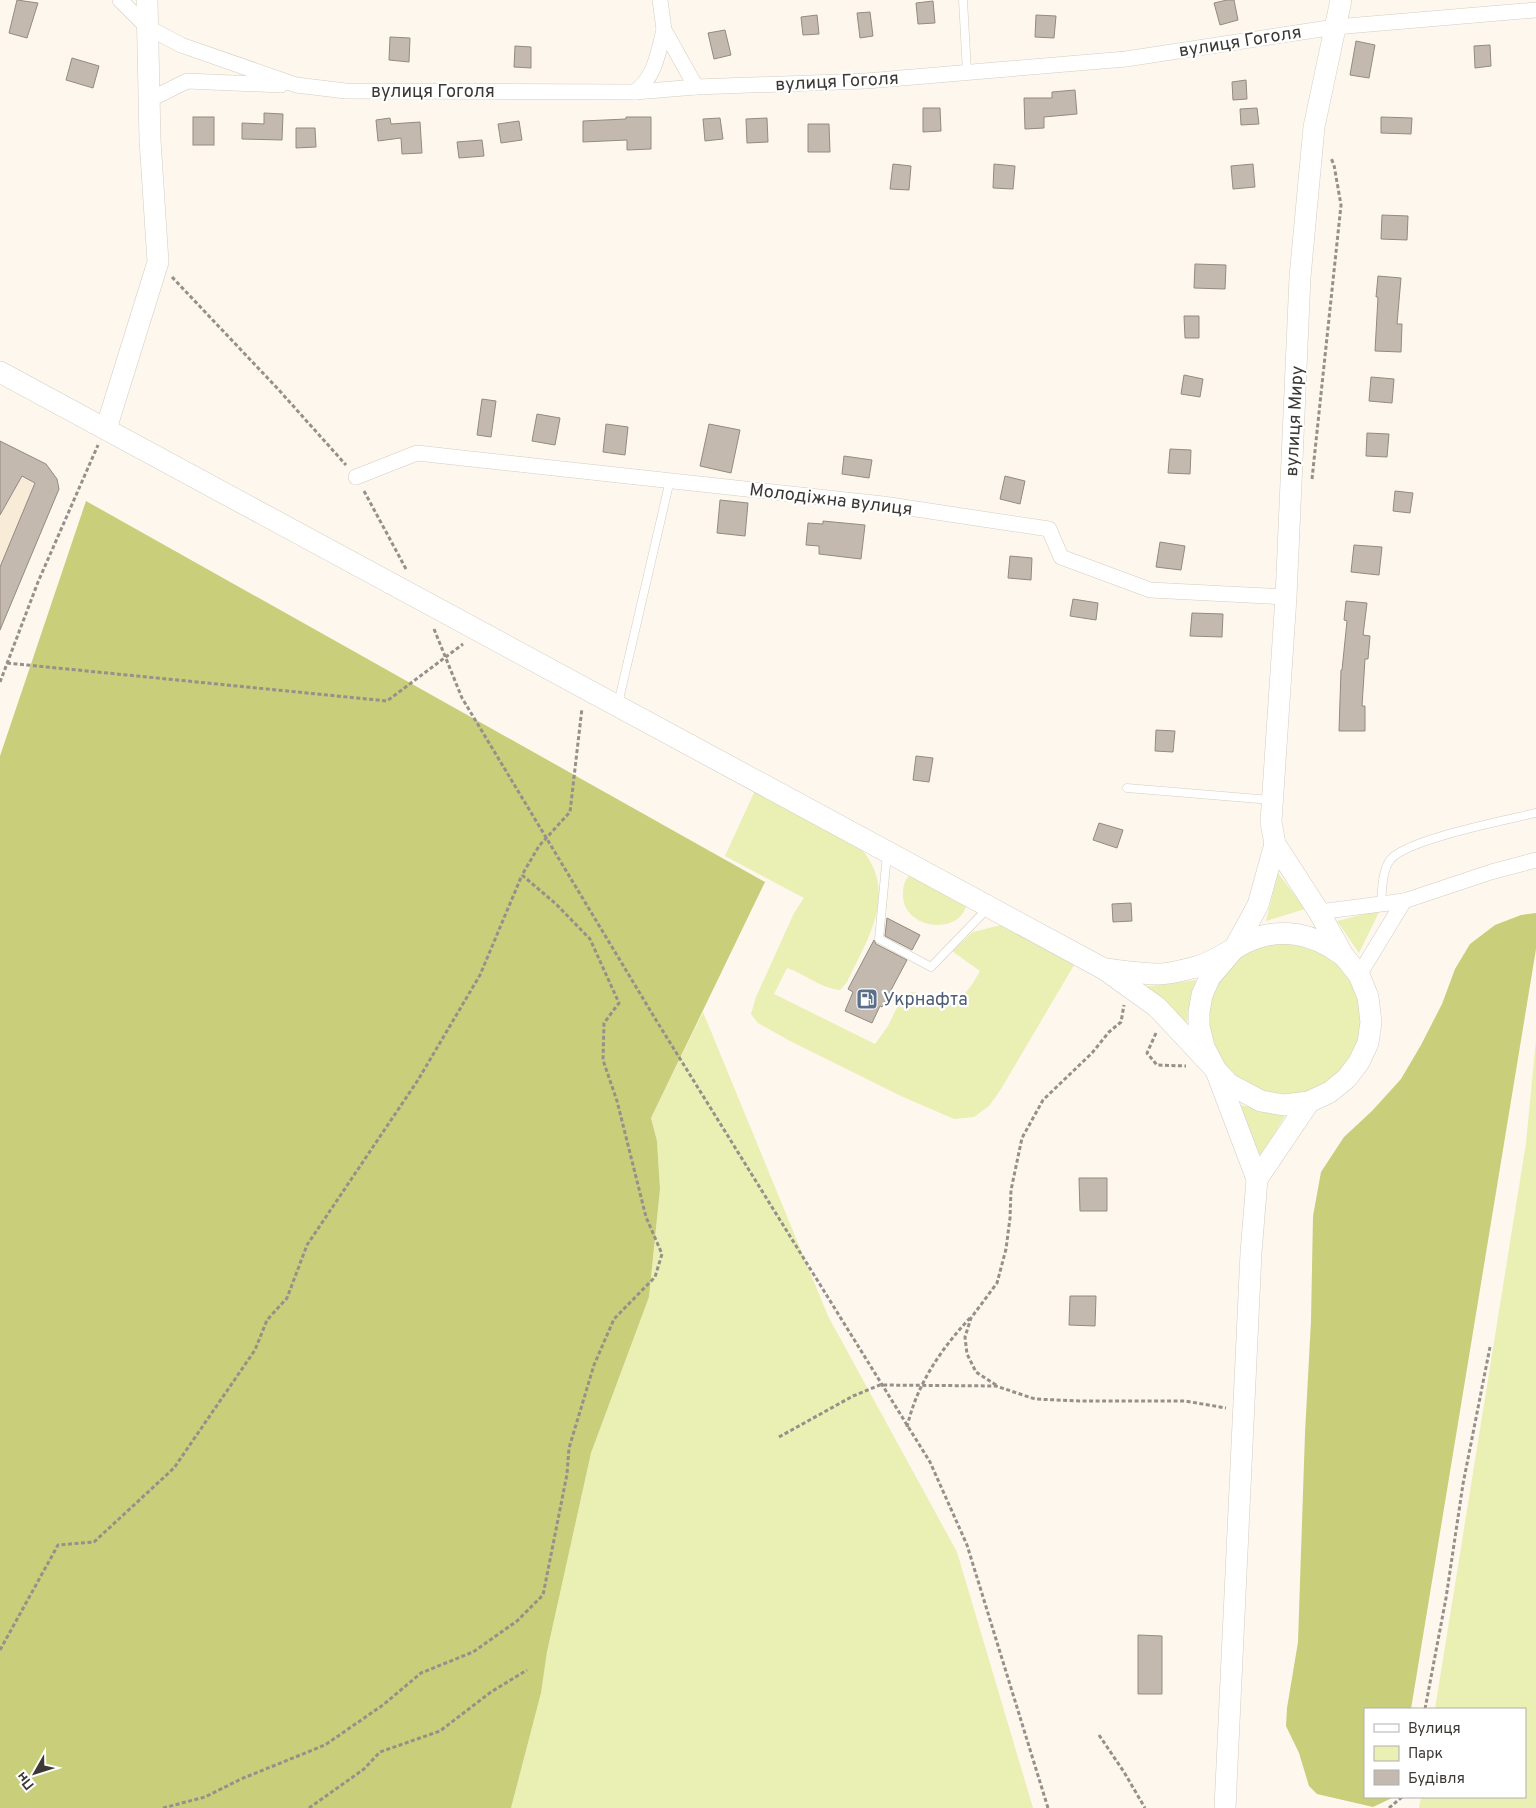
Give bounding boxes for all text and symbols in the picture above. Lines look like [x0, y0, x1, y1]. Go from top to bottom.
street label: вулиця Гоголя [1177, 21, 1303, 64]
street label: вулиця Гоголя [775, 68, 900, 97]
street label: вулиця Гоголя [371, 81, 495, 104]
street label: вулиця Миру [1281, 365, 1310, 477]
street label: Молодіжна вулиця [748, 479, 914, 522]
fuel station icon: Укрнафта [855, 987, 879, 1011]
place label: Укрнафта [883, 989, 968, 1012]
legend [1364, 1708, 1526, 1798]
text: Вулиця [1408, 1720, 1461, 1739]
text: Парк [1408, 1745, 1443, 1764]
north arrow [10, 1748, 60, 1798]
text: Пн [14, 1768, 39, 1793]
text: Будівля [1408, 1770, 1465, 1789]

